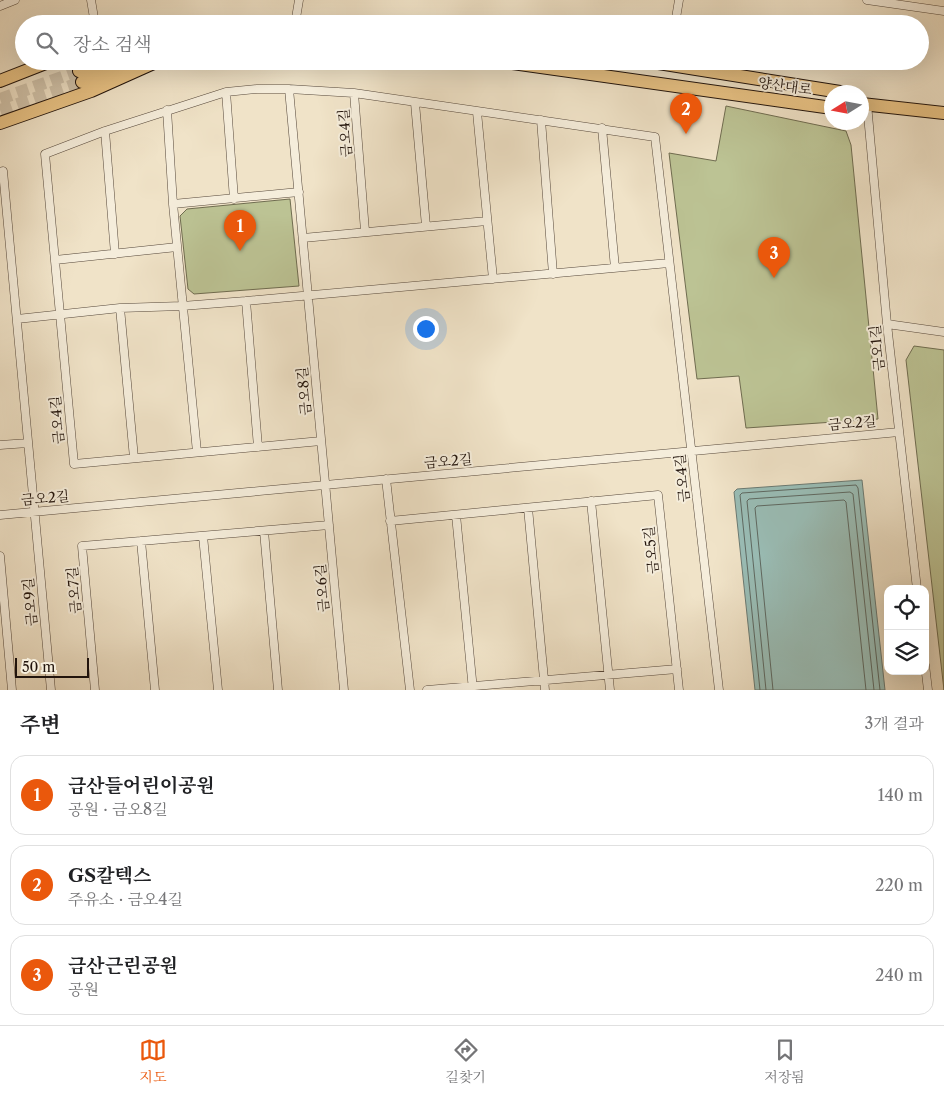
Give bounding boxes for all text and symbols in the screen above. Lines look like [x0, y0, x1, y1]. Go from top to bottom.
search box [15, 15, 929, 70]
icon: search [33, 29, 61, 57]
text: 장소 검색 [73, 33, 151, 56]
street label: 양산대로 [757, 73, 814, 99]
north arrow [824, 85, 869, 130]
pin: 2 [670, 93, 702, 134]
street label: 금오4길 [334, 108, 356, 158]
pin: 1 [224, 210, 256, 251]
pin: 3 [758, 237, 790, 278]
your location [413, 316, 439, 342]
street label: 금오1길 [866, 324, 888, 372]
street label: 금오8길 [293, 366, 315, 416]
street label: 금오4길 [46, 395, 68, 445]
street label: 금오2길 [827, 412, 877, 434]
street label: 금오2길 [423, 450, 473, 472]
street label: 금오4길 [671, 453, 693, 503]
street label: 금오2길 [20, 487, 70, 509]
street label: 금오5길 [640, 525, 662, 575]
street label: 금오6길 [311, 563, 333, 613]
street label: 금오7길 [63, 566, 85, 614]
street label: 금오9길 [19, 577, 41, 627]
map controls [884, 585, 929, 675]
button: locate [884, 585, 929, 630]
button: layers [884, 630, 929, 675]
scale bar [15, 655, 89, 678]
text: 50 m [22, 658, 55, 676]
text: 주변 [20, 712, 61, 737]
text: 3개 결과 [865, 713, 924, 733]
text: 금산들어린이공원 [68, 774, 215, 797]
text: 1 [33, 785, 41, 805]
text: 140 m [878, 785, 923, 805]
text: 공원 · 금오8길 [68, 799, 168, 819]
text: GS칼텍스 [68, 864, 151, 887]
text: 2 [32, 875, 42, 895]
text: 220 m [875, 875, 923, 895]
text: 주유소 · 금오4길 [68, 889, 183, 909]
text: 금산근린공원 [68, 954, 178, 977]
text: 3 [32, 965, 42, 985]
text: 240 m [875, 965, 923, 985]
text: 공원 [68, 979, 99, 999]
tab: 지도 [139, 1036, 167, 1086]
tab: 길찾기 [445, 1036, 486, 1086]
tab: 저장됨 [764, 1036, 805, 1086]

